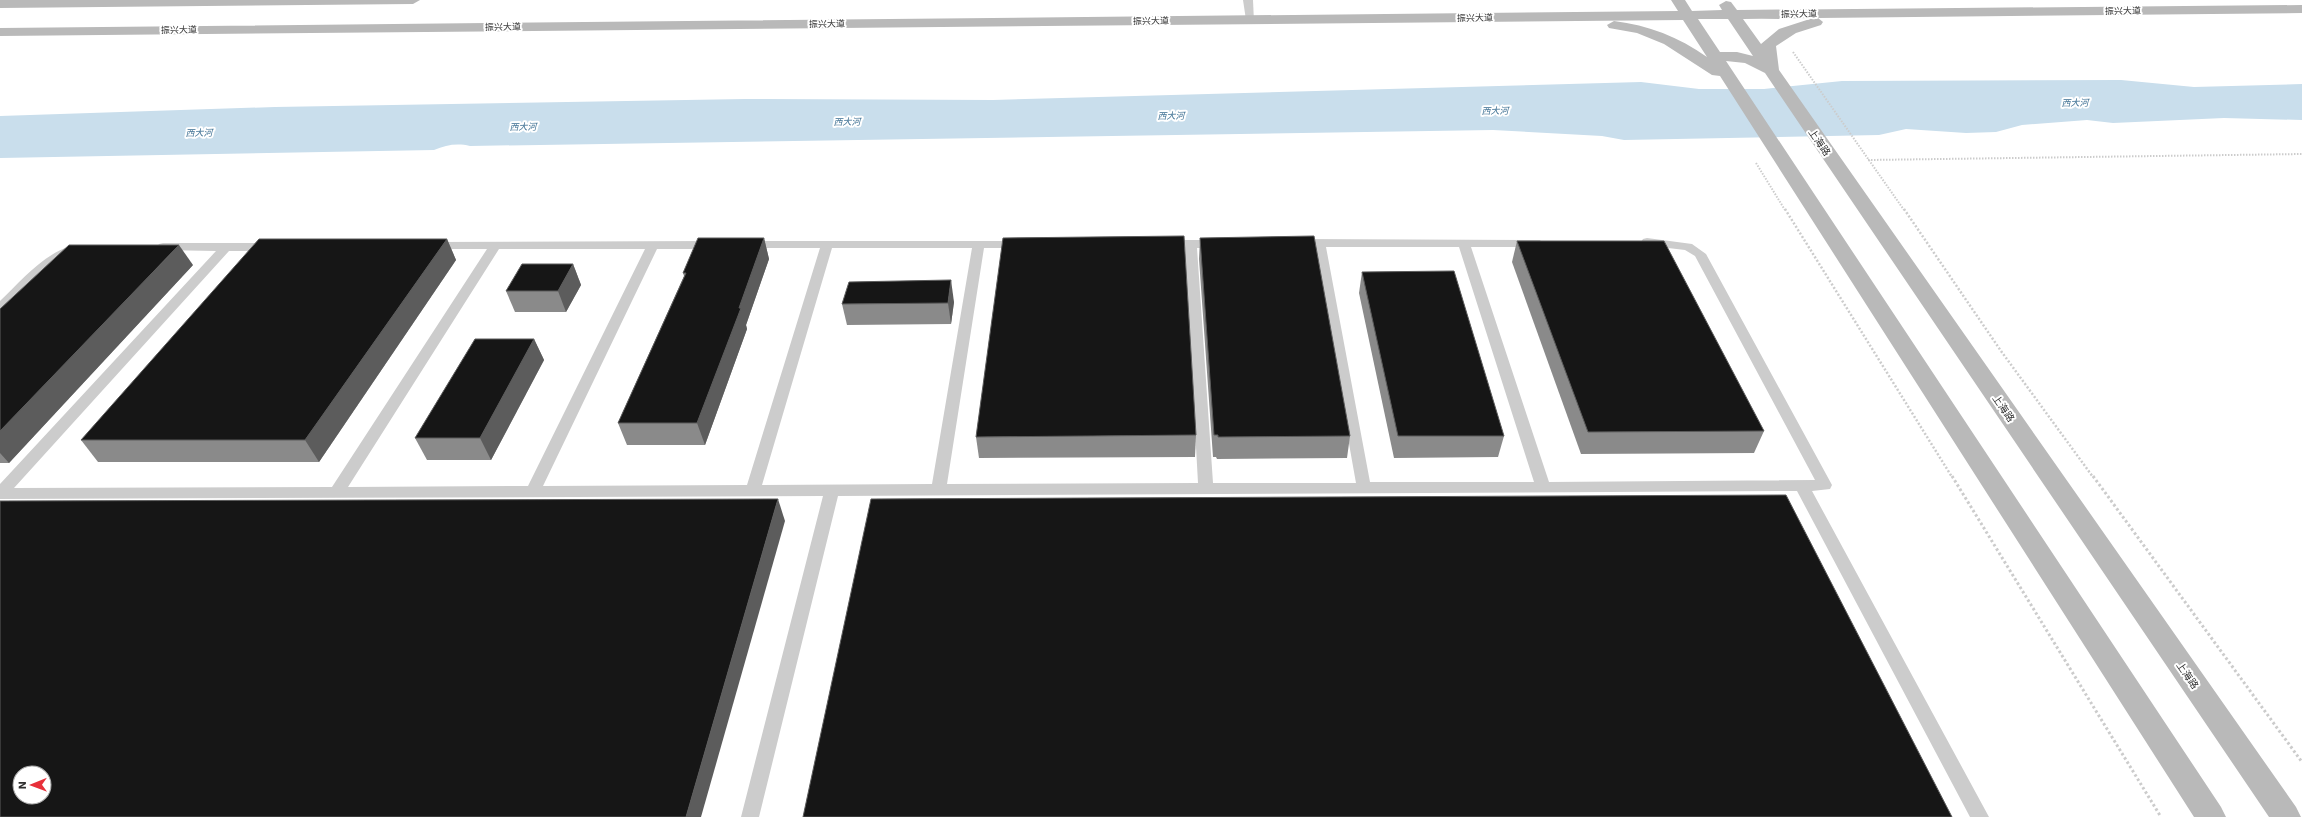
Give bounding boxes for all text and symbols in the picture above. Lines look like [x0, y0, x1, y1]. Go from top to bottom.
street label: 振兴大道 [2105, 6, 2141, 16]
street label: 振兴大道 [1781, 9, 1817, 19]
street label: 振兴大道 [1457, 13, 1493, 23]
street label: 振兴大道 [1133, 16, 1169, 26]
street label: 振兴大道 [809, 19, 845, 29]
street label: 振兴大道 [485, 22, 521, 32]
street label: 振兴大道 [161, 25, 197, 35]
water label: 西大河 [2061, 98, 2091, 108]
water label: 西大河 [1481, 106, 1511, 116]
water label: 西大河 [1157, 111, 1187, 121]
water label: 西大河 [833, 117, 863, 127]
water label: 西大河 [509, 122, 539, 132]
street label: 上海路 [1806, 127, 1833, 158]
water label: 西大河 [185, 128, 215, 138]
street label: 上海路 [1990, 393, 2017, 424]
street label: 上海路 [2174, 660, 2201, 691]
north arrow [12, 765, 52, 805]
text: N [16, 781, 29, 789]

